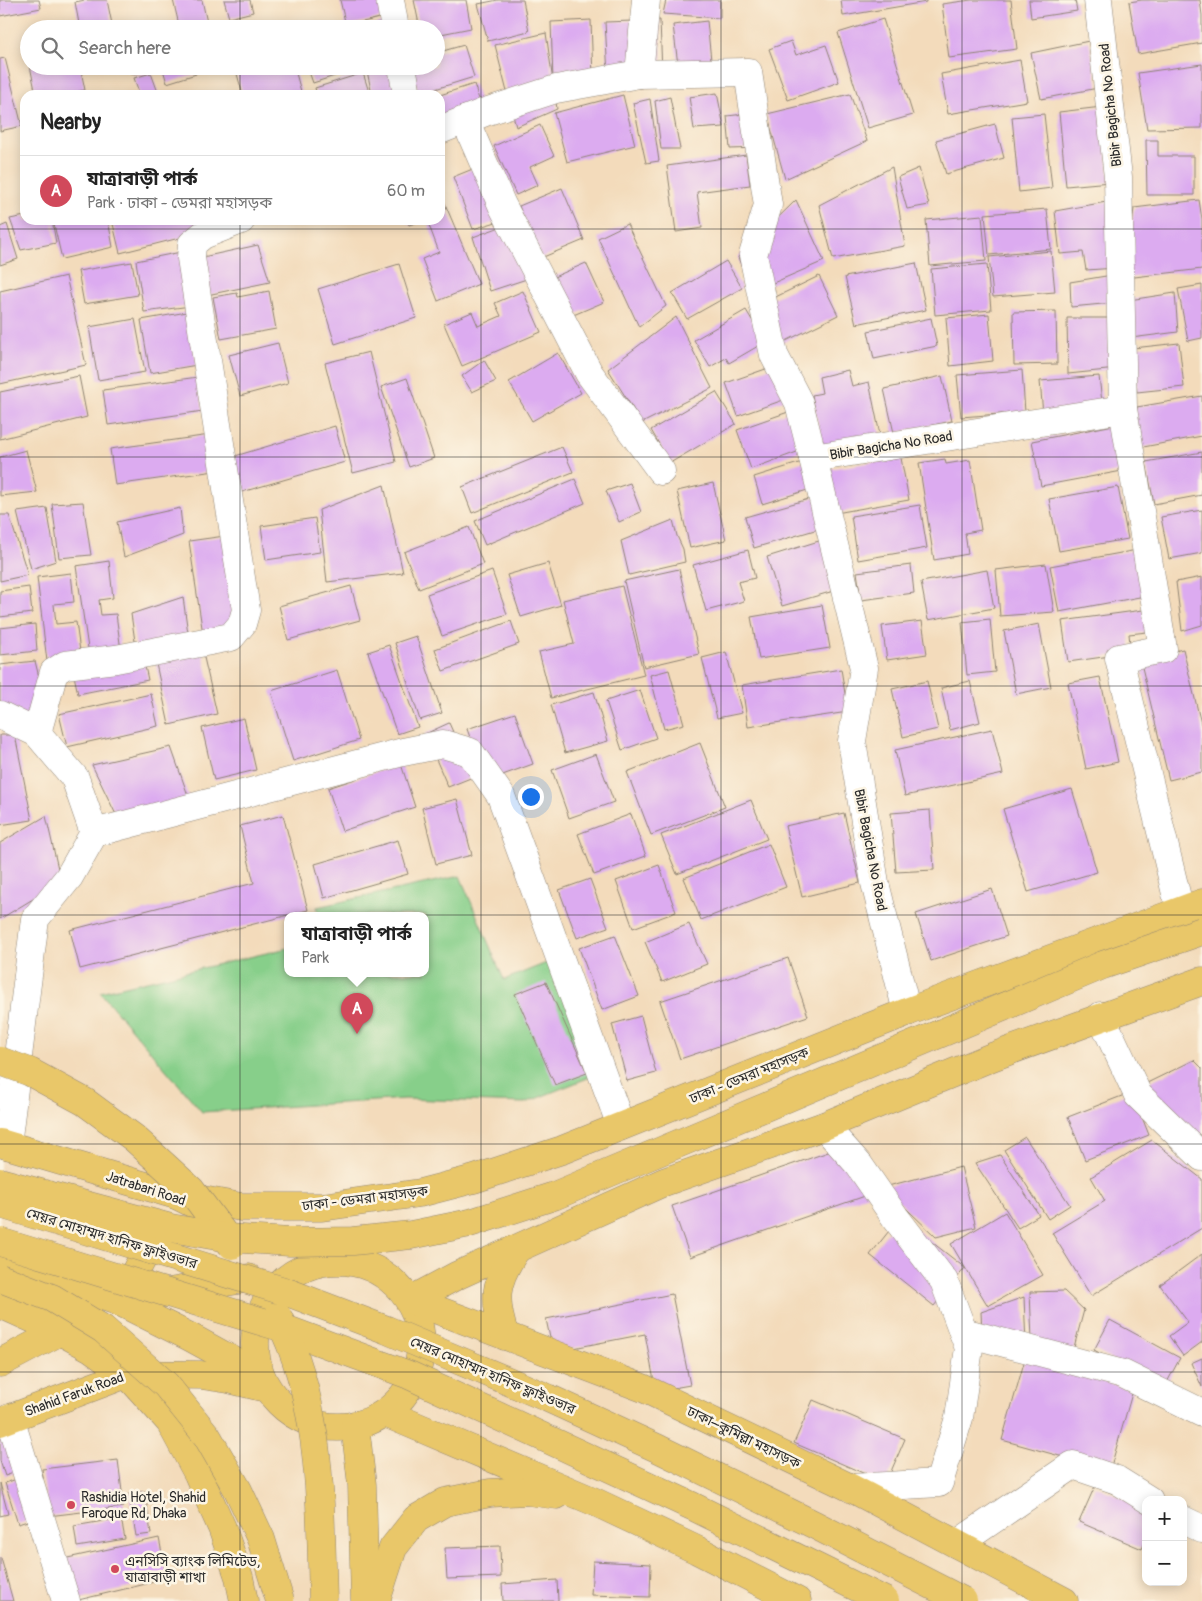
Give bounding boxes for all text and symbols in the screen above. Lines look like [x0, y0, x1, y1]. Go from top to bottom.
search box [20, 20, 445, 75]
icon: search [38, 34, 66, 62]
text: Search here [78, 36, 171, 60]
street label: Bibir Bagicha No Road [1096, 42, 1125, 168]
text: Nearby [40, 109, 101, 136]
text: যাত্রাবাড়ী পার্ক [87, 167, 198, 191]
text: A [51, 181, 61, 201]
text: 60 m [387, 181, 425, 201]
text: Park · ঢাকা - ডেমরা মহাসড়ক [87, 193, 272, 213]
street label: Bibir Bagicha No Road [828, 427, 954, 464]
your location [518, 784, 544, 810]
street label: Bibir Bagicha No Road [850, 788, 891, 913]
popup [284, 912, 429, 977]
text: যাত্রাবাড়ী পার্ক [301, 922, 412, 946]
text: Park [301, 948, 329, 968]
pin: A [341, 993, 373, 1034]
street label: ঢাকা - ডেমরা মহাসড়ক [686, 1044, 812, 1107]
street label: Jatrabari Road [104, 1168, 188, 1209]
street label: ঢাকা - ডেমরা মহাসড়ক [300, 1182, 430, 1215]
street label: মেয়র মোহাম্মদ হানিফ ফ্লাইওভার [24, 1204, 200, 1273]
street label: মেয়র মোহাম্মদ হানিফ ফ্লাইওভার [408, 1333, 579, 1418]
street label: Shahid Faruk Road [22, 1369, 126, 1420]
street label: ঢাকা–কুমিল্লা মহাসড়ক [683, 1402, 804, 1473]
place label: Rashidia Hotel, Shahid Faroque Rd, Dhaka [81, 1489, 206, 1522]
map controls [1142, 1496, 1187, 1586]
button: + [1142, 1496, 1187, 1541]
marker: Rashidia Hotel, Shahid Faroque Rd, Dhaka [65, 1499, 77, 1511]
button: − [1142, 1541, 1187, 1586]
place label: এনসিসি ব্যাংক লিমিটেড, যাত্রাবাড়ী শাখা [124, 1553, 260, 1586]
marker: এনসিসি ব্যাংক লিমিটেড, যাত্রাবাড়ী শাখা [109, 1563, 121, 1575]

